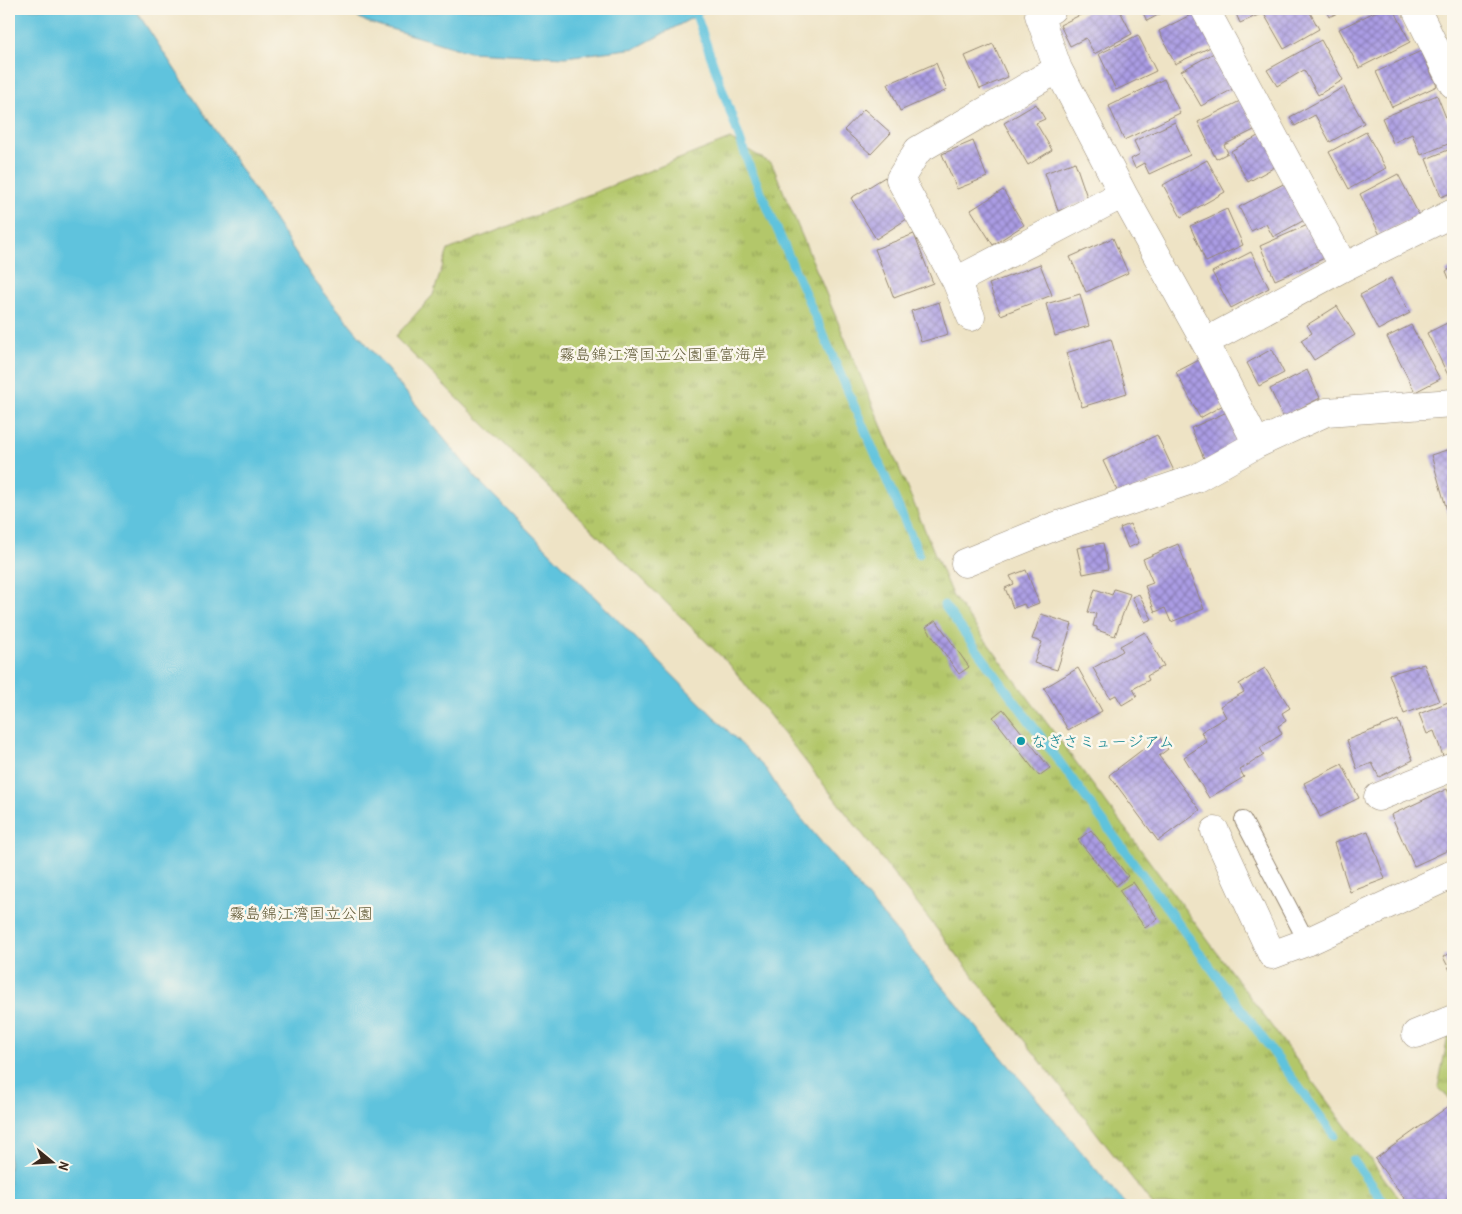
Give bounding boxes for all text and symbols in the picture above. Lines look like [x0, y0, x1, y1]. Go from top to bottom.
park label: 霧島錦江湾国立公園重富海岸 [559, 343, 767, 365]
place label: なぎさミュージアム [1031, 730, 1175, 752]
marker: なぎさミュージアム [1015, 735, 1027, 747]
park label: 霧島錦江湾国立公園 [229, 902, 373, 924]
north arrow [28, 1136, 78, 1186]
text: N [54, 1160, 75, 1173]

